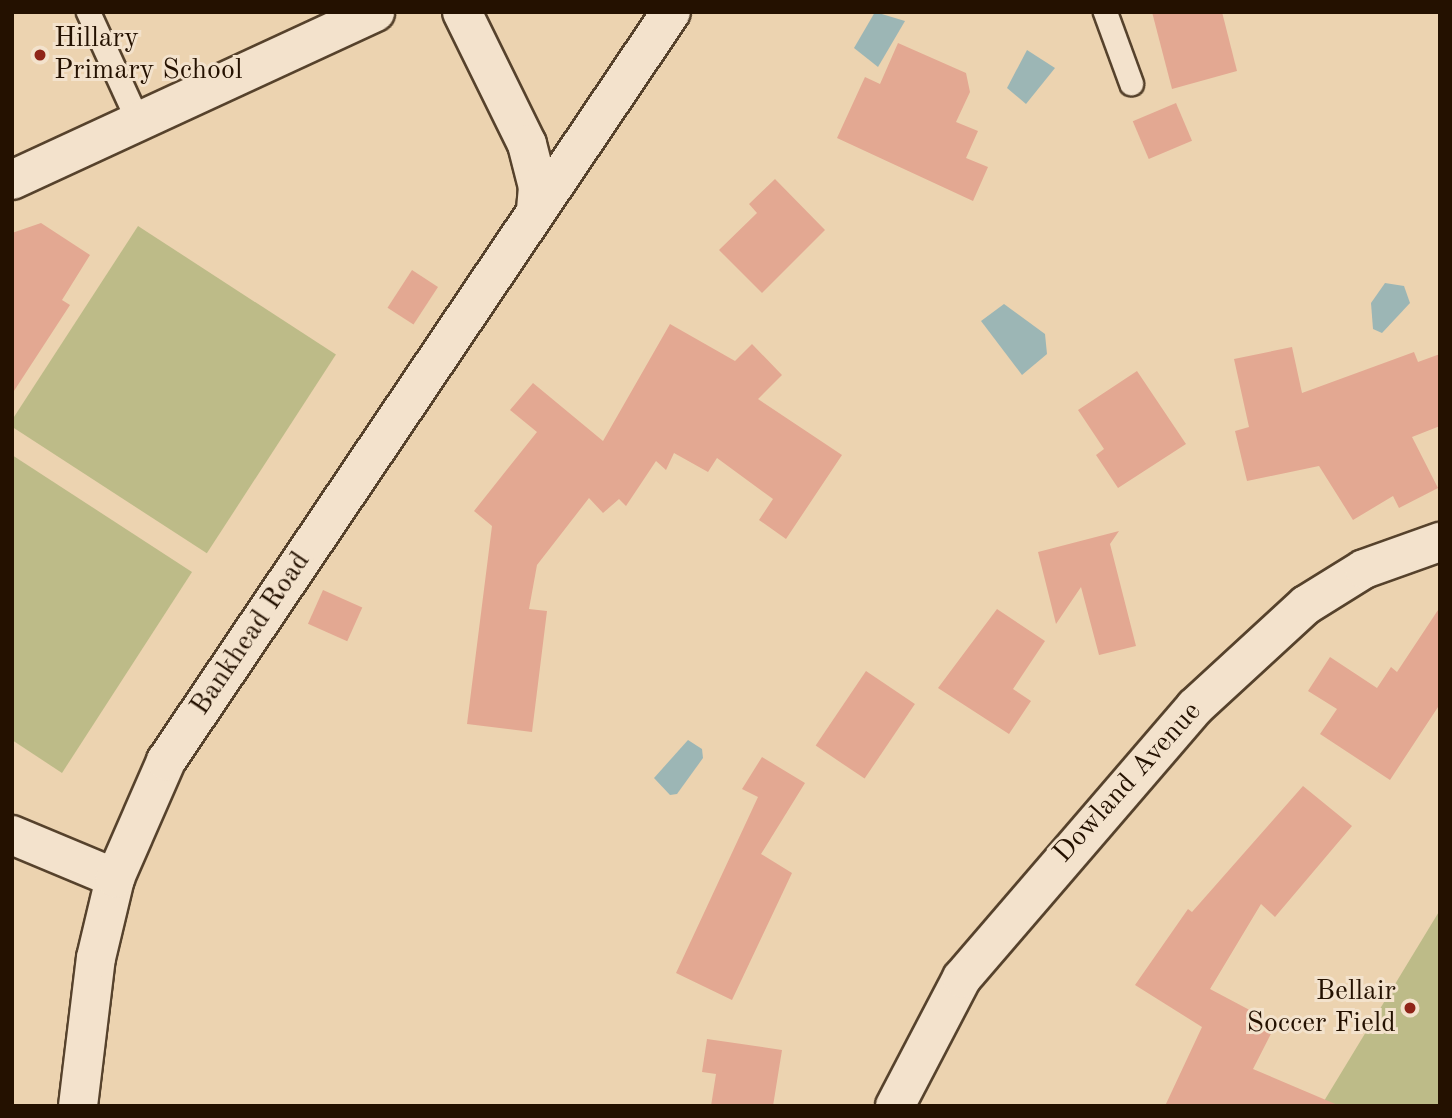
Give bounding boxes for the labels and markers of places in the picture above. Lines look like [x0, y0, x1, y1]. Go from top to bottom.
place label: Hillary Primary School [54, 22, 242, 88]
marker: Hillary Primary School [32, 47, 48, 63]
place label: Bellair Soccer Field [1247, 975, 1396, 1041]
marker: Bellair Soccer Field [1402, 1000, 1418, 1016]

